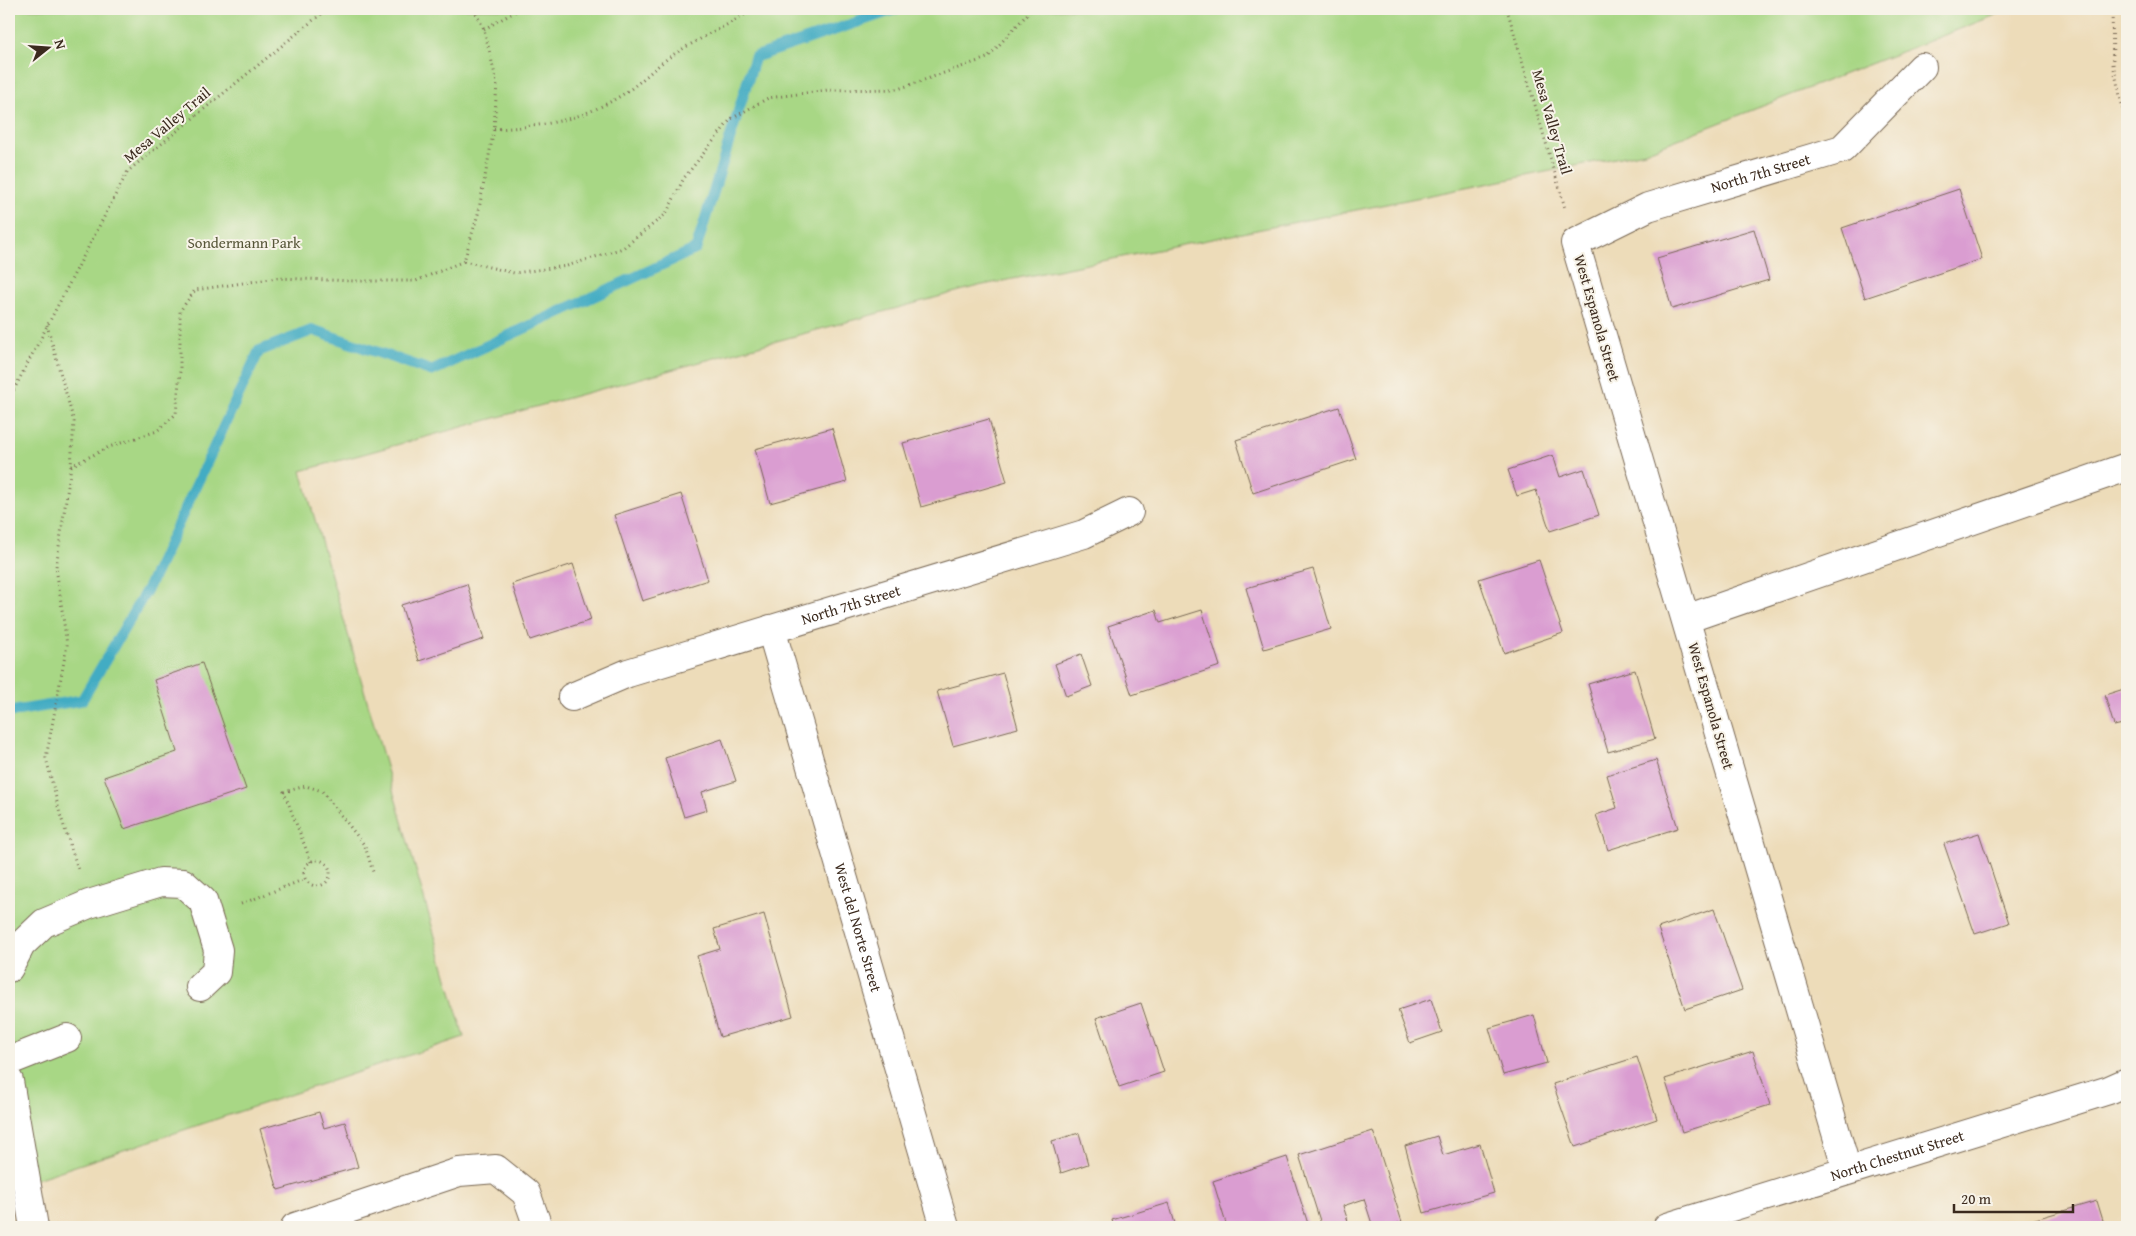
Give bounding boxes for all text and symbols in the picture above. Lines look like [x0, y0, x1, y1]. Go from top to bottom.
north arrow [22, 22, 72, 72]
text: N [50, 37, 72, 52]
street label: Mesa Valley Trail [1528, 67, 1577, 177]
street label: Mesa Valley Trail [119, 82, 215, 167]
street label: North 7th Street [1708, 148, 1813, 198]
park label: Sondermann Park [187, 232, 301, 253]
street label: West Espanola Street [1569, 252, 1626, 384]
street label: North 7th Street [798, 579, 904, 630]
street label: West Espanola Street [1683, 640, 1740, 772]
street label: West del Norte Street [830, 860, 887, 995]
street label: North Chestnut Street [1828, 1124, 1967, 1186]
scale bar [1954, 1181, 2072, 1213]
text: 20 m [1961, 1188, 1992, 1209]

